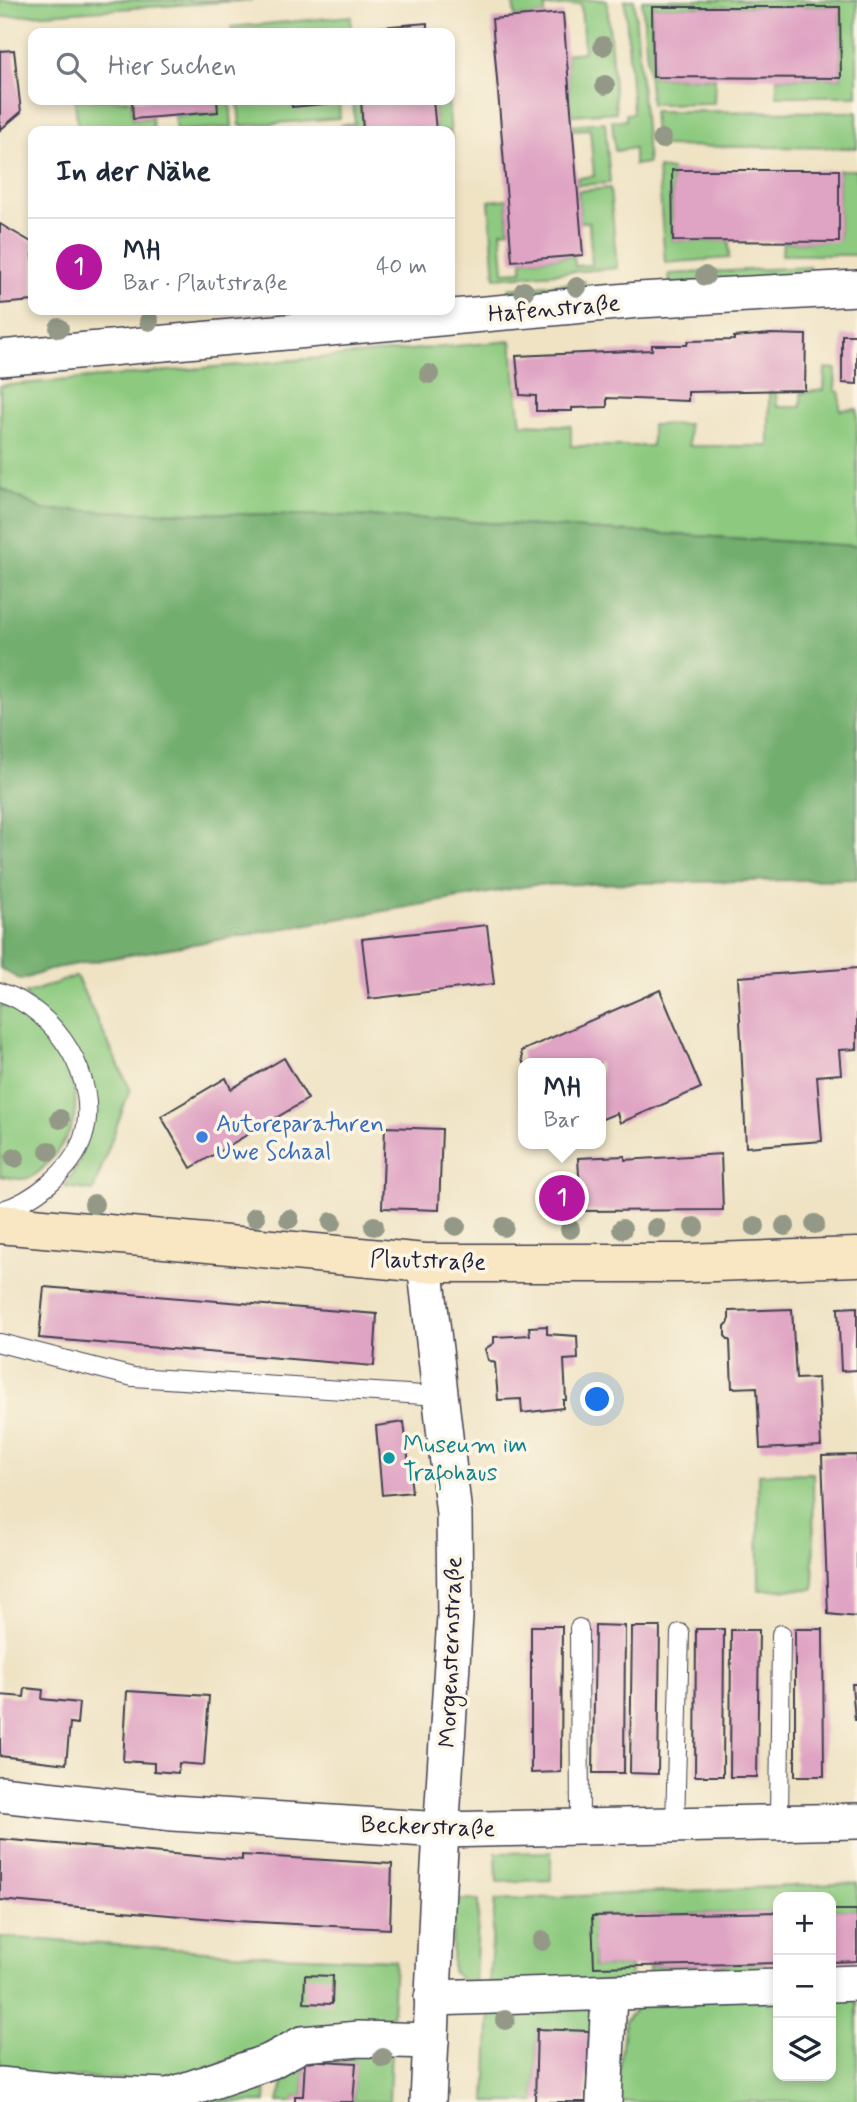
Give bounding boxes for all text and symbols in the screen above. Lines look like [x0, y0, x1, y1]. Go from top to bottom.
search box [28, 28, 455, 105]
icon: search [52, 48, 90, 86]
text: Hier suchen [108, 50, 236, 84]
text: In der Nähe [56, 152, 211, 191]
text: MH [123, 235, 160, 269]
text: 1 [74, 252, 84, 282]
text: 40 m [376, 252, 427, 282]
text: Bar · Plautstraße [123, 269, 288, 299]
street label: Hafenstraße [487, 288, 622, 331]
popup [518, 1058, 606, 1149]
text: MH [543, 1072, 581, 1106]
text: Bar [543, 1106, 579, 1136]
place label: Autoreparaturen Uwe Schaal [216, 1109, 384, 1168]
marker: Autoreparaturen Uwe Schaal [194, 1129, 210, 1145]
pin: 1 [539, 1172, 585, 1224]
street label: Plautstraße [369, 1244, 487, 1279]
your location [580, 1382, 614, 1416]
place label: Museum im Trafohaus [403, 1430, 527, 1491]
marker: Museum im Trafohaus [381, 1450, 397, 1466]
street label: Morgensternstraße [433, 1556, 472, 1748]
street label: Beckerstraße [360, 1810, 496, 1845]
map controls [773, 1892, 836, 2081]
button: + [773, 1892, 836, 1955]
button: − [773, 1955, 836, 2018]
button: layers [773, 2018, 836, 2081]

